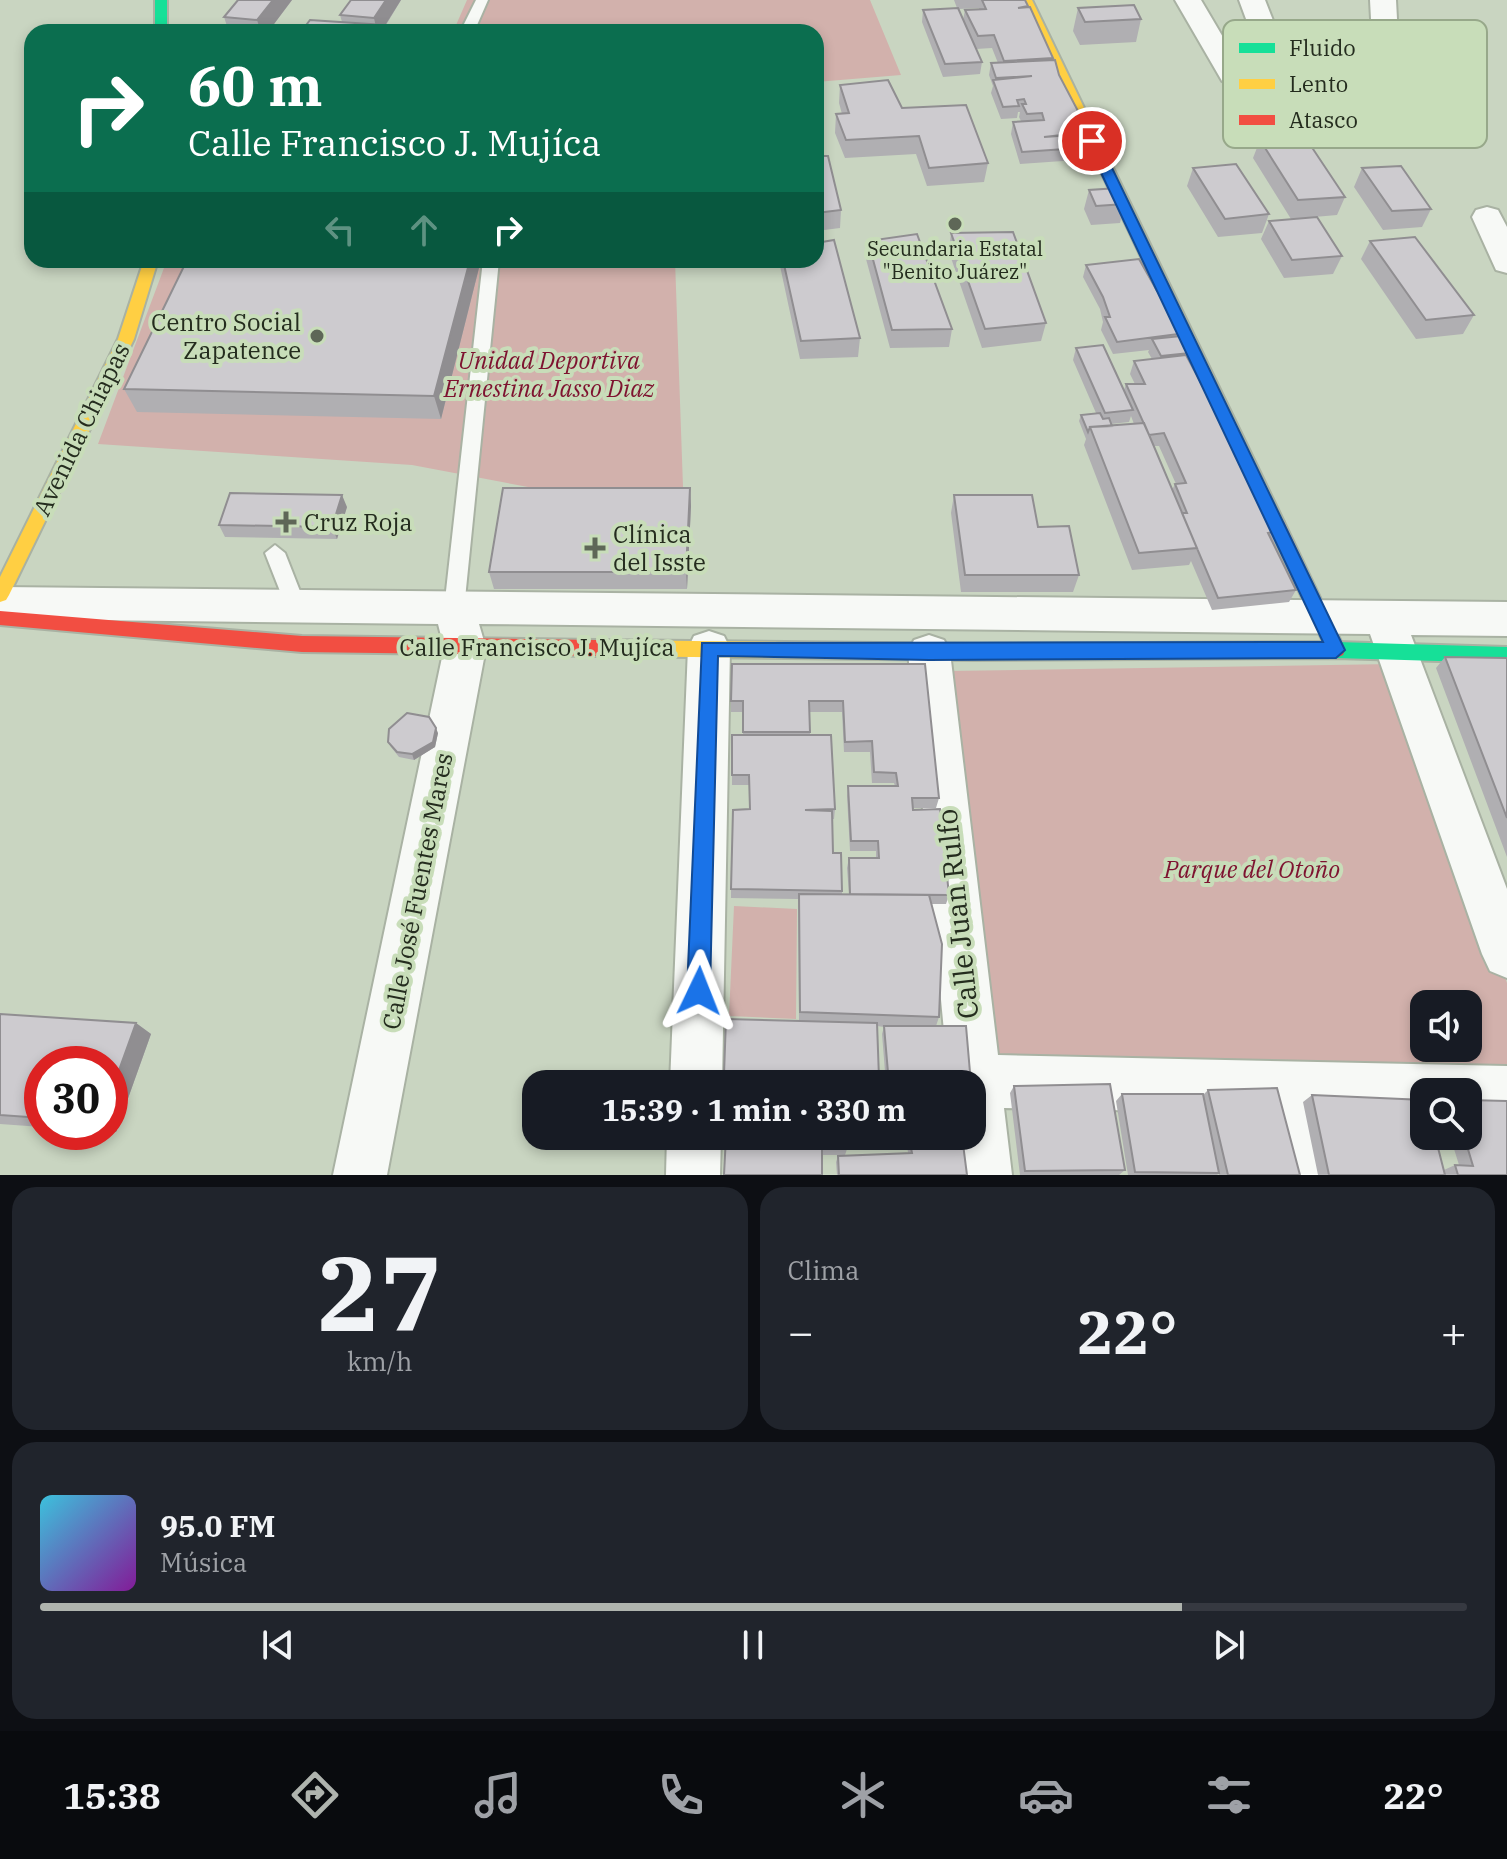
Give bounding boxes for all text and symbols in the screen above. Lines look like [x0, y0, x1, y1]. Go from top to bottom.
legend [1223, 20, 1487, 148]
text: Fluido [1289, 33, 1356, 62]
text: 60 m [188, 49, 323, 121]
icon: right [56, 56, 160, 160]
text: Lento [1289, 69, 1348, 98]
text: Atasco [1289, 105, 1358, 134]
pin [1058, 107, 1126, 175]
text: Calle Francisco J. Mujíca [188, 119, 601, 166]
icon: arrive [1070, 119, 1114, 163]
icon: left [318, 208, 362, 252]
icon: ahead [402, 208, 446, 252]
icon: right [486, 208, 530, 252]
marker: Secundaria Estatal "Benito Juárez" [946, 215, 964, 233]
place label: Secundaria Estatal "Benito Juárez" [867, 235, 1043, 285]
place label: Centro Social Zapatence [151, 306, 301, 366]
marker: Centro Social Zapatence [308, 327, 326, 345]
street label: Avenida Chiapas [25, 337, 137, 521]
park label: Unidad Deportiva Ernestina Jasso Diaz [443, 344, 655, 404]
place label: Cruz Roja [304, 506, 413, 538]
marker: Cruz Roja [275, 511, 297, 533]
place label: Clínica del Isste [613, 518, 706, 578]
marker: Clínica del Isste [584, 537, 606, 559]
street label: Calle Francisco J. Mujíca [399, 631, 675, 663]
street label: Calle José Fuentes Mares [374, 750, 460, 1032]
street label: Calle Juan Rulfo [928, 807, 986, 1021]
park label: Parque del Otoño [1163, 853, 1340, 885]
position arrow [657, 949, 741, 1033]
map controls [1410, 990, 1482, 1150]
button: sound [1410, 990, 1482, 1062]
speed limit sign: 30 [24, 1046, 128, 1150]
button: search [1410, 1078, 1482, 1150]
text: 15:39 · 1 min · 330 m [602, 1090, 906, 1129]
text: 27 [317, 1224, 442, 1360]
text: Clima [788, 1253, 859, 1287]
text: 22° [1077, 1292, 1177, 1371]
text: − [788, 1303, 814, 1360]
text: + [1441, 1303, 1467, 1360]
text: km/h [347, 1344, 413, 1378]
text: 95.0 FM [160, 1506, 275, 1545]
text: Música [160, 1545, 247, 1579]
icon: previous [256, 1623, 300, 1667]
icon: pause [731, 1623, 775, 1667]
icon: next [1207, 1623, 1251, 1667]
icon: directions [287, 1767, 343, 1823]
icon: music [470, 1767, 526, 1823]
icon: phone [653, 1767, 709, 1823]
icon: climate [835, 1767, 891, 1823]
icon: car [1018, 1767, 1074, 1823]
icon: filters [1201, 1767, 1257, 1823]
text: 15:38 [63, 1772, 161, 1819]
text: 22° [1383, 1772, 1444, 1819]

